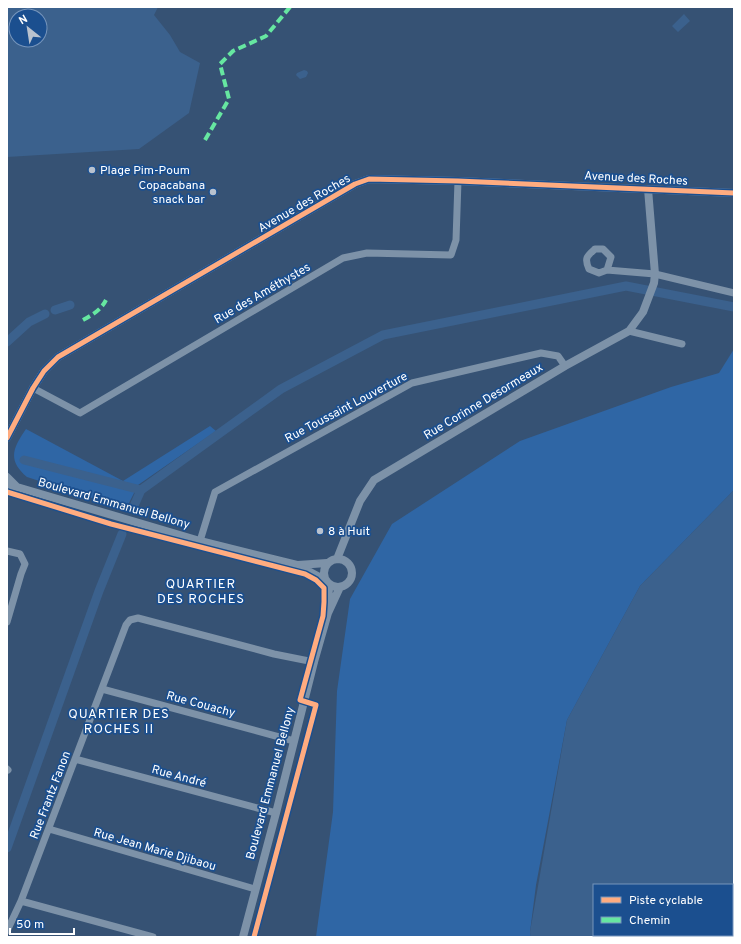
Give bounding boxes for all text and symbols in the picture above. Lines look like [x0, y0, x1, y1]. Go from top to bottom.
north arrow [8, 8, 48, 48]
text: N [17, 12, 30, 28]
place label: Plage Pim-Poum [100, 163, 190, 179]
marker: Plage Pim-Poum [87, 165, 97, 175]
street label: Avenue des Roches [584, 168, 688, 190]
street label: Avenue des Roches [255, 171, 354, 237]
place label: Copacabana snack bar [138, 178, 205, 208]
marker: Copacabana snack bar [208, 187, 218, 197]
street label: Rue des Améthystes [211, 260, 314, 328]
street label: Rue Corinne Desormeaux [421, 360, 546, 444]
street label: Rue Toussaint Louverture [282, 369, 411, 447]
street label: Boulevard Emmanuel Bellony [36, 475, 192, 533]
place label: 8 à Huit [328, 524, 370, 540]
marker: 8 à Huit [315, 526, 325, 536]
district label: QUARTIER DES ROCHES [157, 577, 245, 608]
street label: Rue Couachy [165, 688, 237, 722]
street label: Boulevard Emmanuel Bellony [243, 705, 299, 861]
district label: QUARTIER DES ROCHES II [68, 707, 170, 738]
street label: Rue Frantz Fanon [27, 749, 75, 842]
street label: Rue André [150, 762, 208, 792]
street label: Rue Jean Marie Djibaou [92, 825, 218, 875]
legend [593, 884, 733, 936]
text: Piste cyclable [629, 893, 703, 909]
scale bar [10, 910, 74, 936]
text: Chemin [629, 913, 670, 929]
text: 50 m [16, 917, 44, 933]

